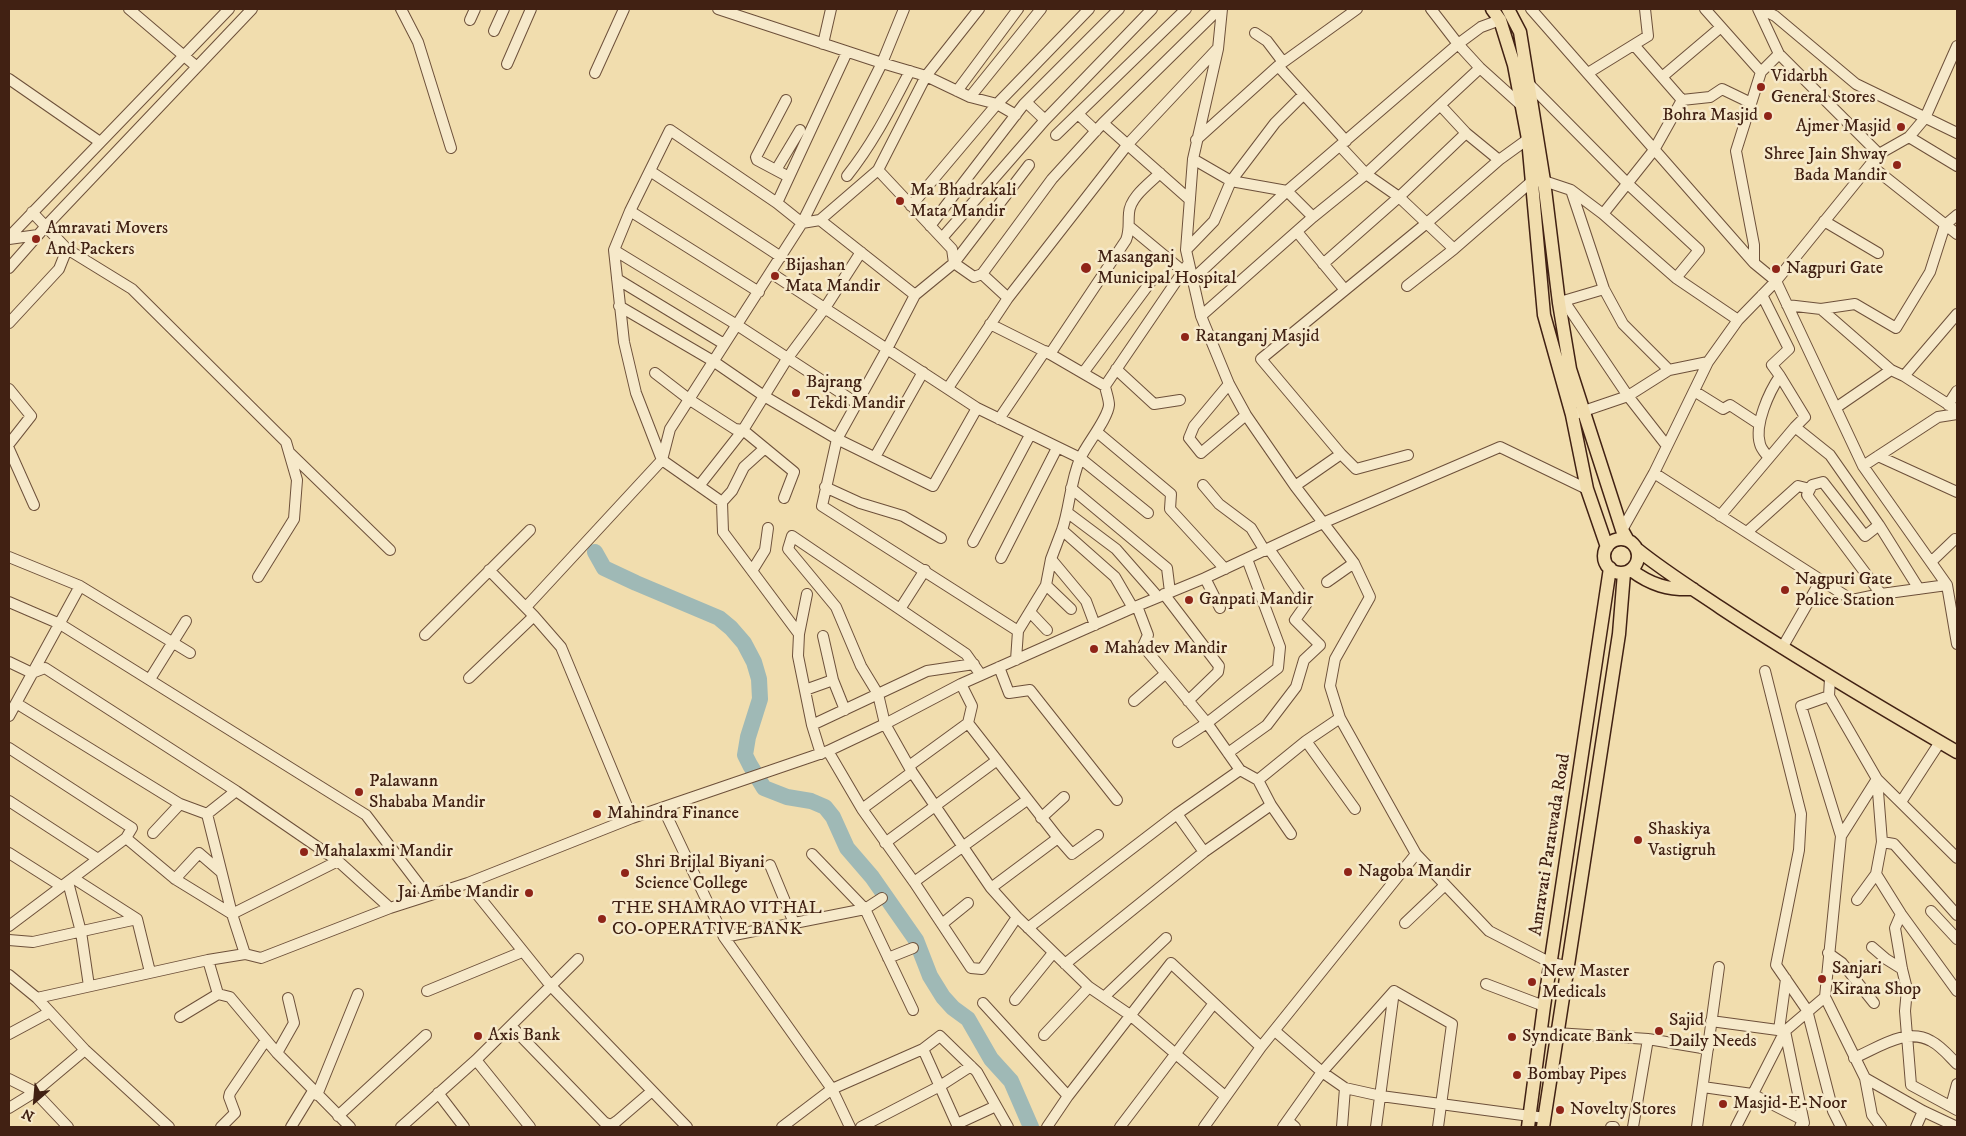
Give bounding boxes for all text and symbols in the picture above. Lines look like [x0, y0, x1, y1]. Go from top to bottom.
place label: Vidarbh General Stores [1771, 66, 1876, 108]
marker: Vidarbh General Stores [1755, 81, 1767, 93]
place label: Bohra Masjid [1662, 105, 1758, 127]
marker: Bohra Masjid [1762, 110, 1774, 122]
place label: Ajmer Masjid [1796, 116, 1891, 138]
marker: Ajmer Masjid [1895, 121, 1907, 133]
place label: Shree Jain Shway Bada Mandir [1764, 144, 1887, 186]
marker: Shree Jain Shway Bada Mandir [1891, 159, 1903, 171]
place label: Ma Bhadrakali Mata Mandir [910, 180, 1016, 222]
marker: Ma Bhadrakali Mata Mandir [894, 195, 906, 207]
place label: Amravati Movers And Packers [46, 218, 168, 260]
marker: Amravati Movers And Packers [30, 233, 42, 245]
place label: Masanganj Municipal Hospital [1097, 247, 1236, 290]
place label: Bijashan Mata Mandir [785, 255, 880, 298]
place label: Nagpuri Gate [1786, 258, 1883, 280]
marker: Masanganj Municipal Hospital [1079, 261, 1093, 275]
marker: Nagpuri Gate [1770, 263, 1782, 275]
marker: Bijashan Mata Mandir [769, 270, 781, 282]
place label: Ratanganj Masjid [1195, 326, 1319, 348]
marker: Ratanganj Masjid [1179, 331, 1191, 343]
place label: Bajrang Tekdi Mandir [806, 372, 905, 414]
marker: Bajrang Tekdi Mandir [790, 387, 802, 399]
place label: Nagpuri Gate Police Station [1795, 569, 1894, 612]
marker: Nagpuri Gate Police Station [1779, 584, 1791, 596]
place label: Ganpati Mandir [1199, 589, 1313, 611]
marker: Ganpati Mandir [1183, 594, 1195, 606]
place label: Mahadev Mandir [1104, 638, 1227, 660]
marker: Mahadev Mandir [1088, 643, 1100, 655]
street label: Amravati Paratwada Road [1526, 752, 1576, 938]
place label: Palawann Shababa Mandir [369, 771, 485, 814]
marker: Palawann Shababa Mandir [353, 786, 365, 798]
place label: Mahindra Finance [607, 803, 739, 825]
marker: Mahindra Finance [591, 808, 603, 820]
place label: Shaskiya Vastigruh [1648, 819, 1716, 862]
marker: Shaskiya Vastigruh [1632, 834, 1644, 846]
place label: Mahalaxmi Mandir [314, 841, 453, 863]
marker: Mahalaxmi Mandir [298, 846, 310, 858]
place label: Shri Brijlal Biyani Science College [635, 852, 765, 894]
place label: Nagoba Mandir [1358, 861, 1471, 883]
marker: Nagoba Mandir [1342, 866, 1354, 878]
marker: Shri Brijlal Biyani Science College [619, 867, 631, 879]
place label: Jai Ambe Mandir [398, 882, 519, 904]
marker: Jai Ambe Mandir [523, 887, 535, 899]
place label: THE SHAMRAO VITHAL CO-OPERATIVE BANK [612, 898, 822, 941]
marker: THE SHAMRAO VITHAL CO-OPERATIVE BANK [596, 913, 608, 925]
place label: Sanjari Kirana Shop [1832, 958, 1921, 1001]
place label: New Master Medicals [1542, 961, 1629, 1004]
marker: Sanjari Kirana Shop [1816, 973, 1828, 985]
marker: New Master Medicals [1526, 976, 1538, 988]
place label: Sajid Daily Needs [1669, 1010, 1757, 1052]
place label: Axis Bank [488, 1025, 560, 1047]
marker: Sajid Daily Needs [1653, 1025, 1665, 1037]
place label: Syndicate Bank [1522, 1026, 1633, 1048]
marker: Axis Bank [472, 1030, 484, 1042]
marker: Syndicate Bank [1506, 1031, 1518, 1043]
place label: Bombay Pipes [1527, 1064, 1627, 1086]
marker: Bombay Pipes [1511, 1069, 1523, 1081]
north arrow [10, 1076, 60, 1126]
place label: Masjid-E-Noor [1733, 1093, 1847, 1115]
marker: Masjid-E-Noor [1717, 1098, 1729, 1110]
place label: Novelty Stores [1570, 1099, 1676, 1121]
text: N [19, 1104, 37, 1125]
marker: Novelty Stores [1554, 1104, 1566, 1116]

